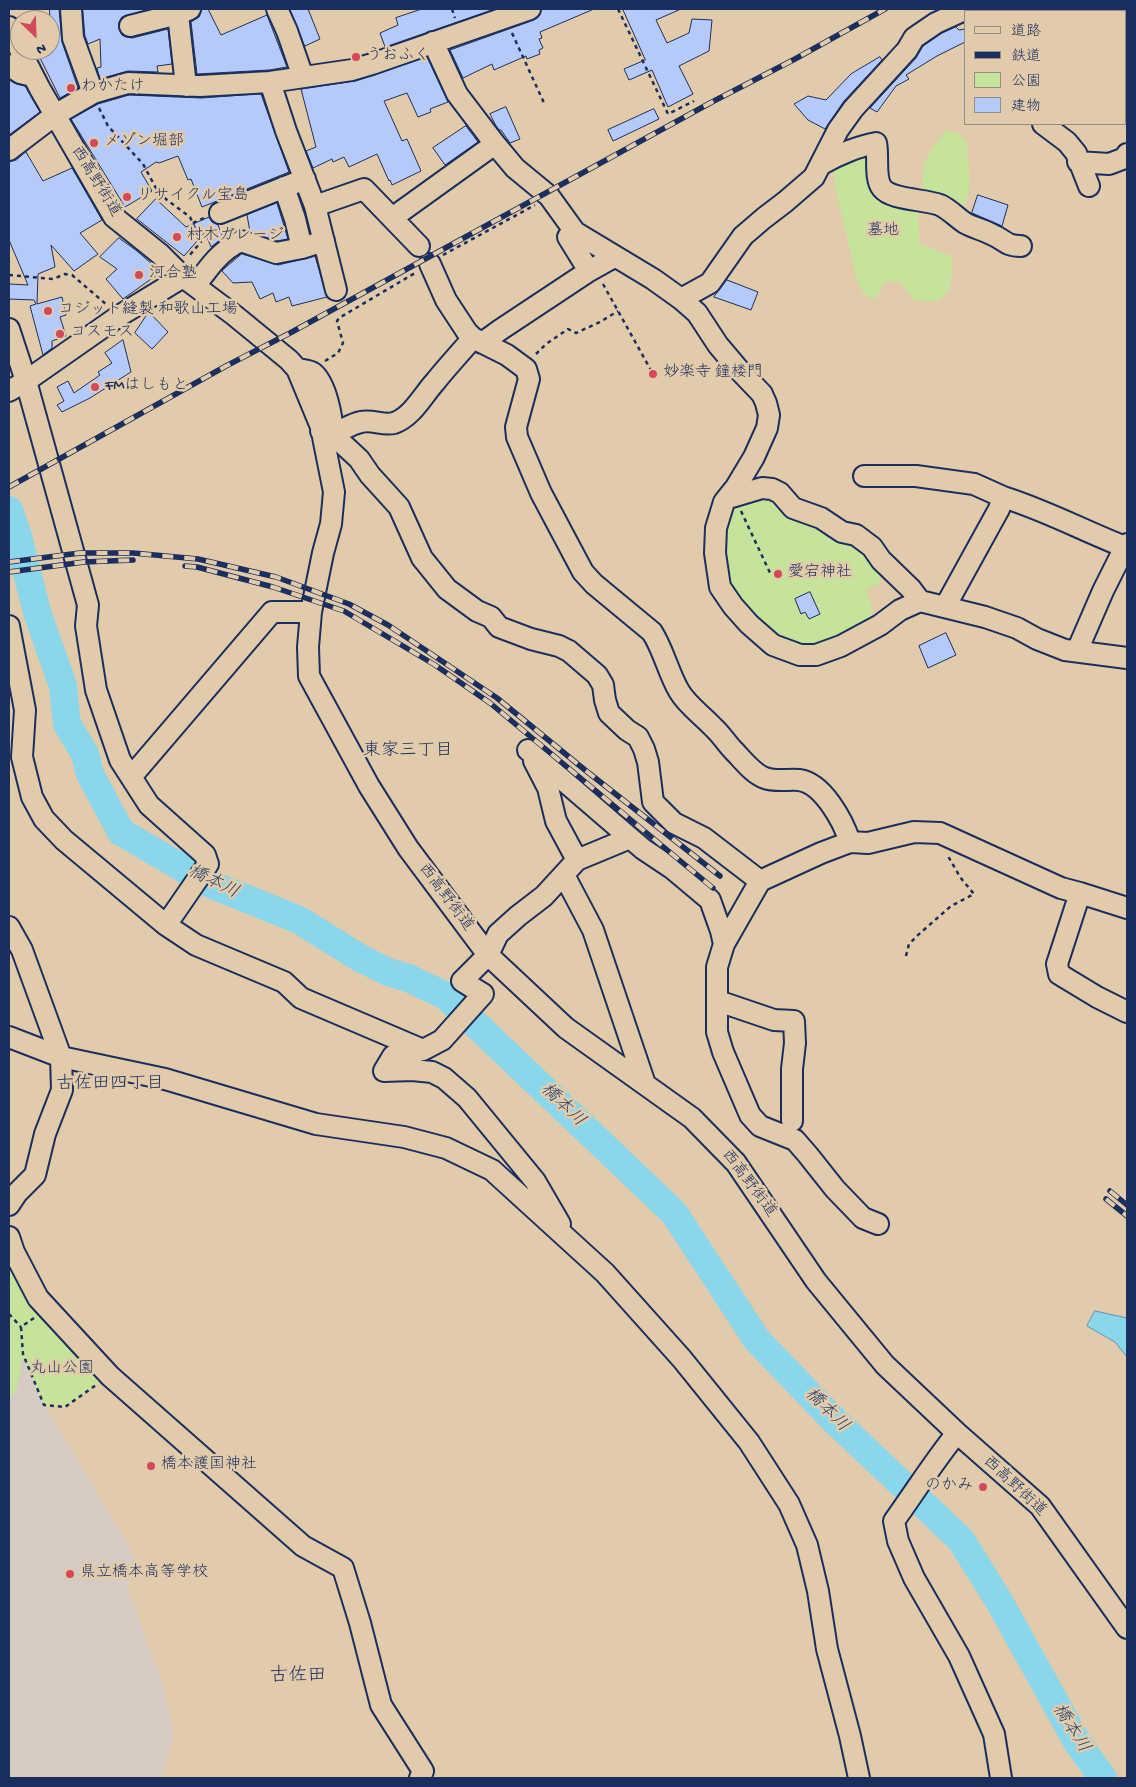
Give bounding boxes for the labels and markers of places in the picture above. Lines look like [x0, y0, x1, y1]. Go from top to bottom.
place label: うおふく [366, 47, 430, 67]
marker: うおふく [350, 51, 362, 63]
place label: わかたけ [81, 78, 145, 98]
marker: わかたけ [65, 82, 77, 94]
place label: メゾン堀部 [104, 133, 184, 153]
marker: メゾン堀部 [88, 137, 100, 149]
place label: リサイクル宝島 [137, 187, 249, 207]
marker: リサイクル宝島 [121, 191, 133, 203]
place label: 村木ガレージ [187, 227, 284, 247]
marker: 村木ガレージ [171, 231, 183, 243]
place label: 河合塾 [149, 265, 197, 285]
marker: 河合塾 [133, 269, 145, 281]
place label: コジット縫製 和歌山工場 [58, 301, 238, 321]
marker: コジット縫製 和歌山工場 [42, 305, 54, 317]
place label: コスモス [70, 324, 134, 344]
marker: コスモス [54, 328, 66, 340]
place label: 妙楽寺 鐘楼門 [663, 364, 763, 384]
marker: 妙楽寺 鐘楼門 [647, 368, 659, 380]
place label: FMはしもと [105, 377, 188, 397]
marker: FMはしもと [89, 381, 101, 393]
place label: 愛宕神社 [788, 564, 852, 584]
marker: 愛宕神社 [772, 568, 784, 580]
place label: 橋本護国神社 [161, 1456, 257, 1476]
marker: 橋本護国神社 [145, 1460, 157, 1472]
place label: のかみ [925, 1477, 973, 1497]
marker: のかみ [977, 1481, 989, 1493]
place label: 県立橋本高等学校 [80, 1564, 208, 1584]
marker: 県立橋本高等学校 [64, 1568, 76, 1580]

